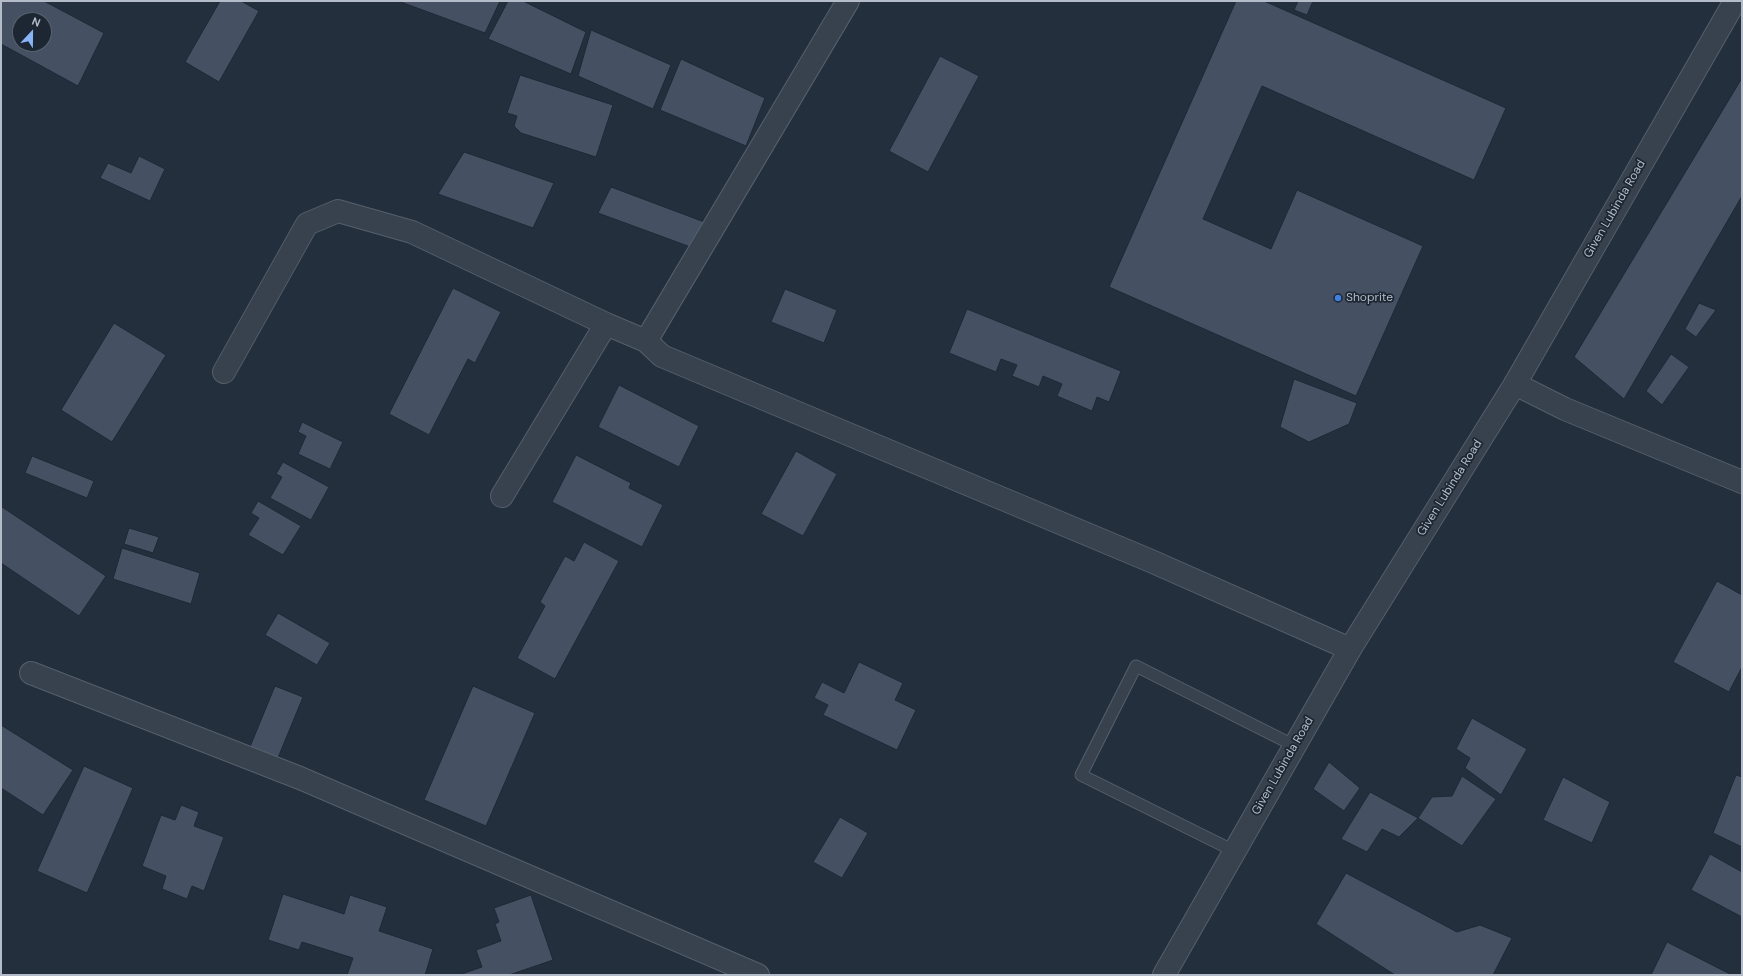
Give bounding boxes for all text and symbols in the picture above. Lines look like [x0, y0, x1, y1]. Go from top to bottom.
north arrow [12, 12, 52, 52]
text: N [30, 14, 42, 30]
street label: Given Lubinda Road [1581, 158, 1649, 260]
place label: Shoprite [1346, 291, 1393, 305]
marker: Shoprite [1333, 293, 1343, 303]
street label: Given Lubinda Road [1415, 437, 1485, 539]
street label: Given Lubinda Road [1249, 715, 1317, 817]

